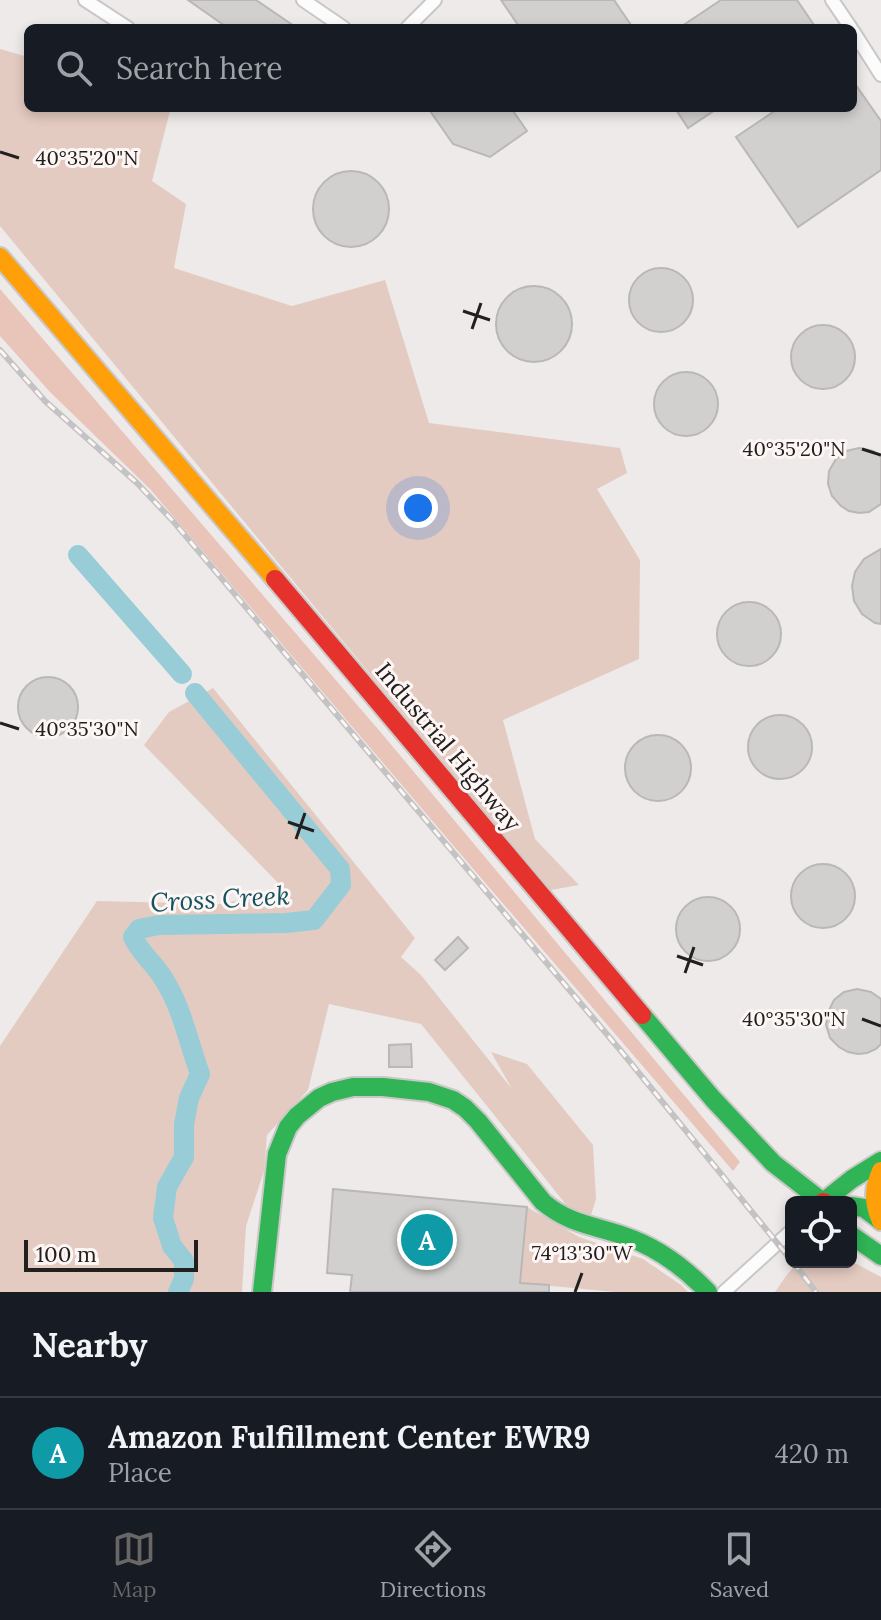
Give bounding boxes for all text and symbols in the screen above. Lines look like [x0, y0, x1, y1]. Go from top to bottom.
search box [24, 24, 857, 112]
icon: search [52, 46, 96, 90]
text: Search here [116, 49, 283, 87]
text: 40°35'20"N [36, 145, 138, 170]
text: 40°35'20"N [743, 436, 845, 461]
your location [398, 488, 438, 528]
street label: Industrial Highway [369, 656, 528, 838]
text: 40°35'30"N [35, 716, 139, 741]
water label: Cross Creek [149, 878, 291, 919]
text: 40°35'30"N [742, 1006, 846, 1031]
map controls [785, 1196, 857, 1268]
button: locate [785, 1196, 857, 1268]
pin: A [401, 1210, 453, 1270]
scale bar [24, 1236, 198, 1272]
text: 100 m [36, 1240, 97, 1268]
text: 74°13'30"W [532, 1240, 633, 1265]
text: Nearby [32, 1323, 148, 1366]
text: Amazon Fulfillment Center EWR9 [108, 1418, 591, 1456]
text: A [49, 1437, 67, 1470]
text: 420 m [775, 1437, 849, 1470]
text: Place [108, 1456, 172, 1489]
tab: Map [112, 1527, 156, 1603]
tab: Directions [380, 1527, 486, 1603]
tab: Saved [710, 1527, 769, 1603]

